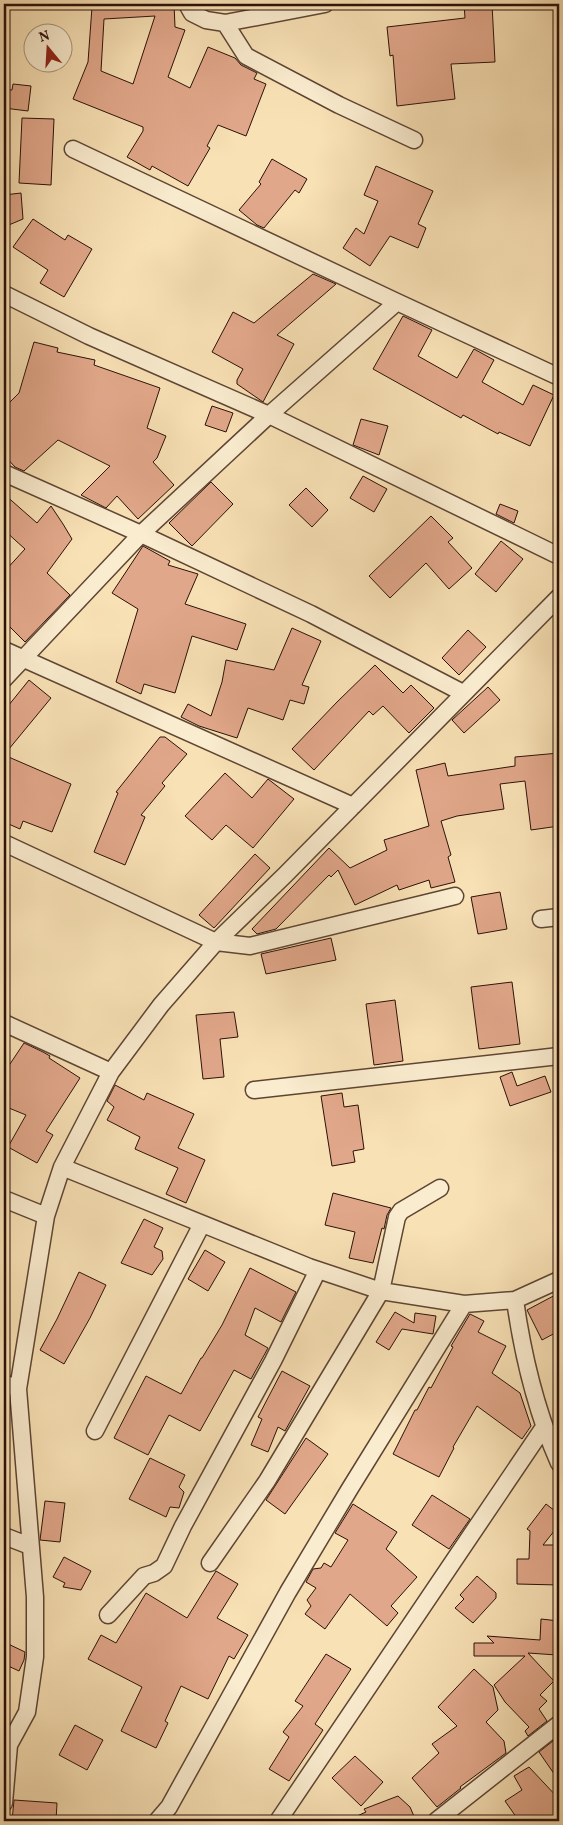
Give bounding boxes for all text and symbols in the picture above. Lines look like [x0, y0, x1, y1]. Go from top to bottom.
north arrow [22, 22, 72, 72]
text: N [37, 26, 52, 48]

